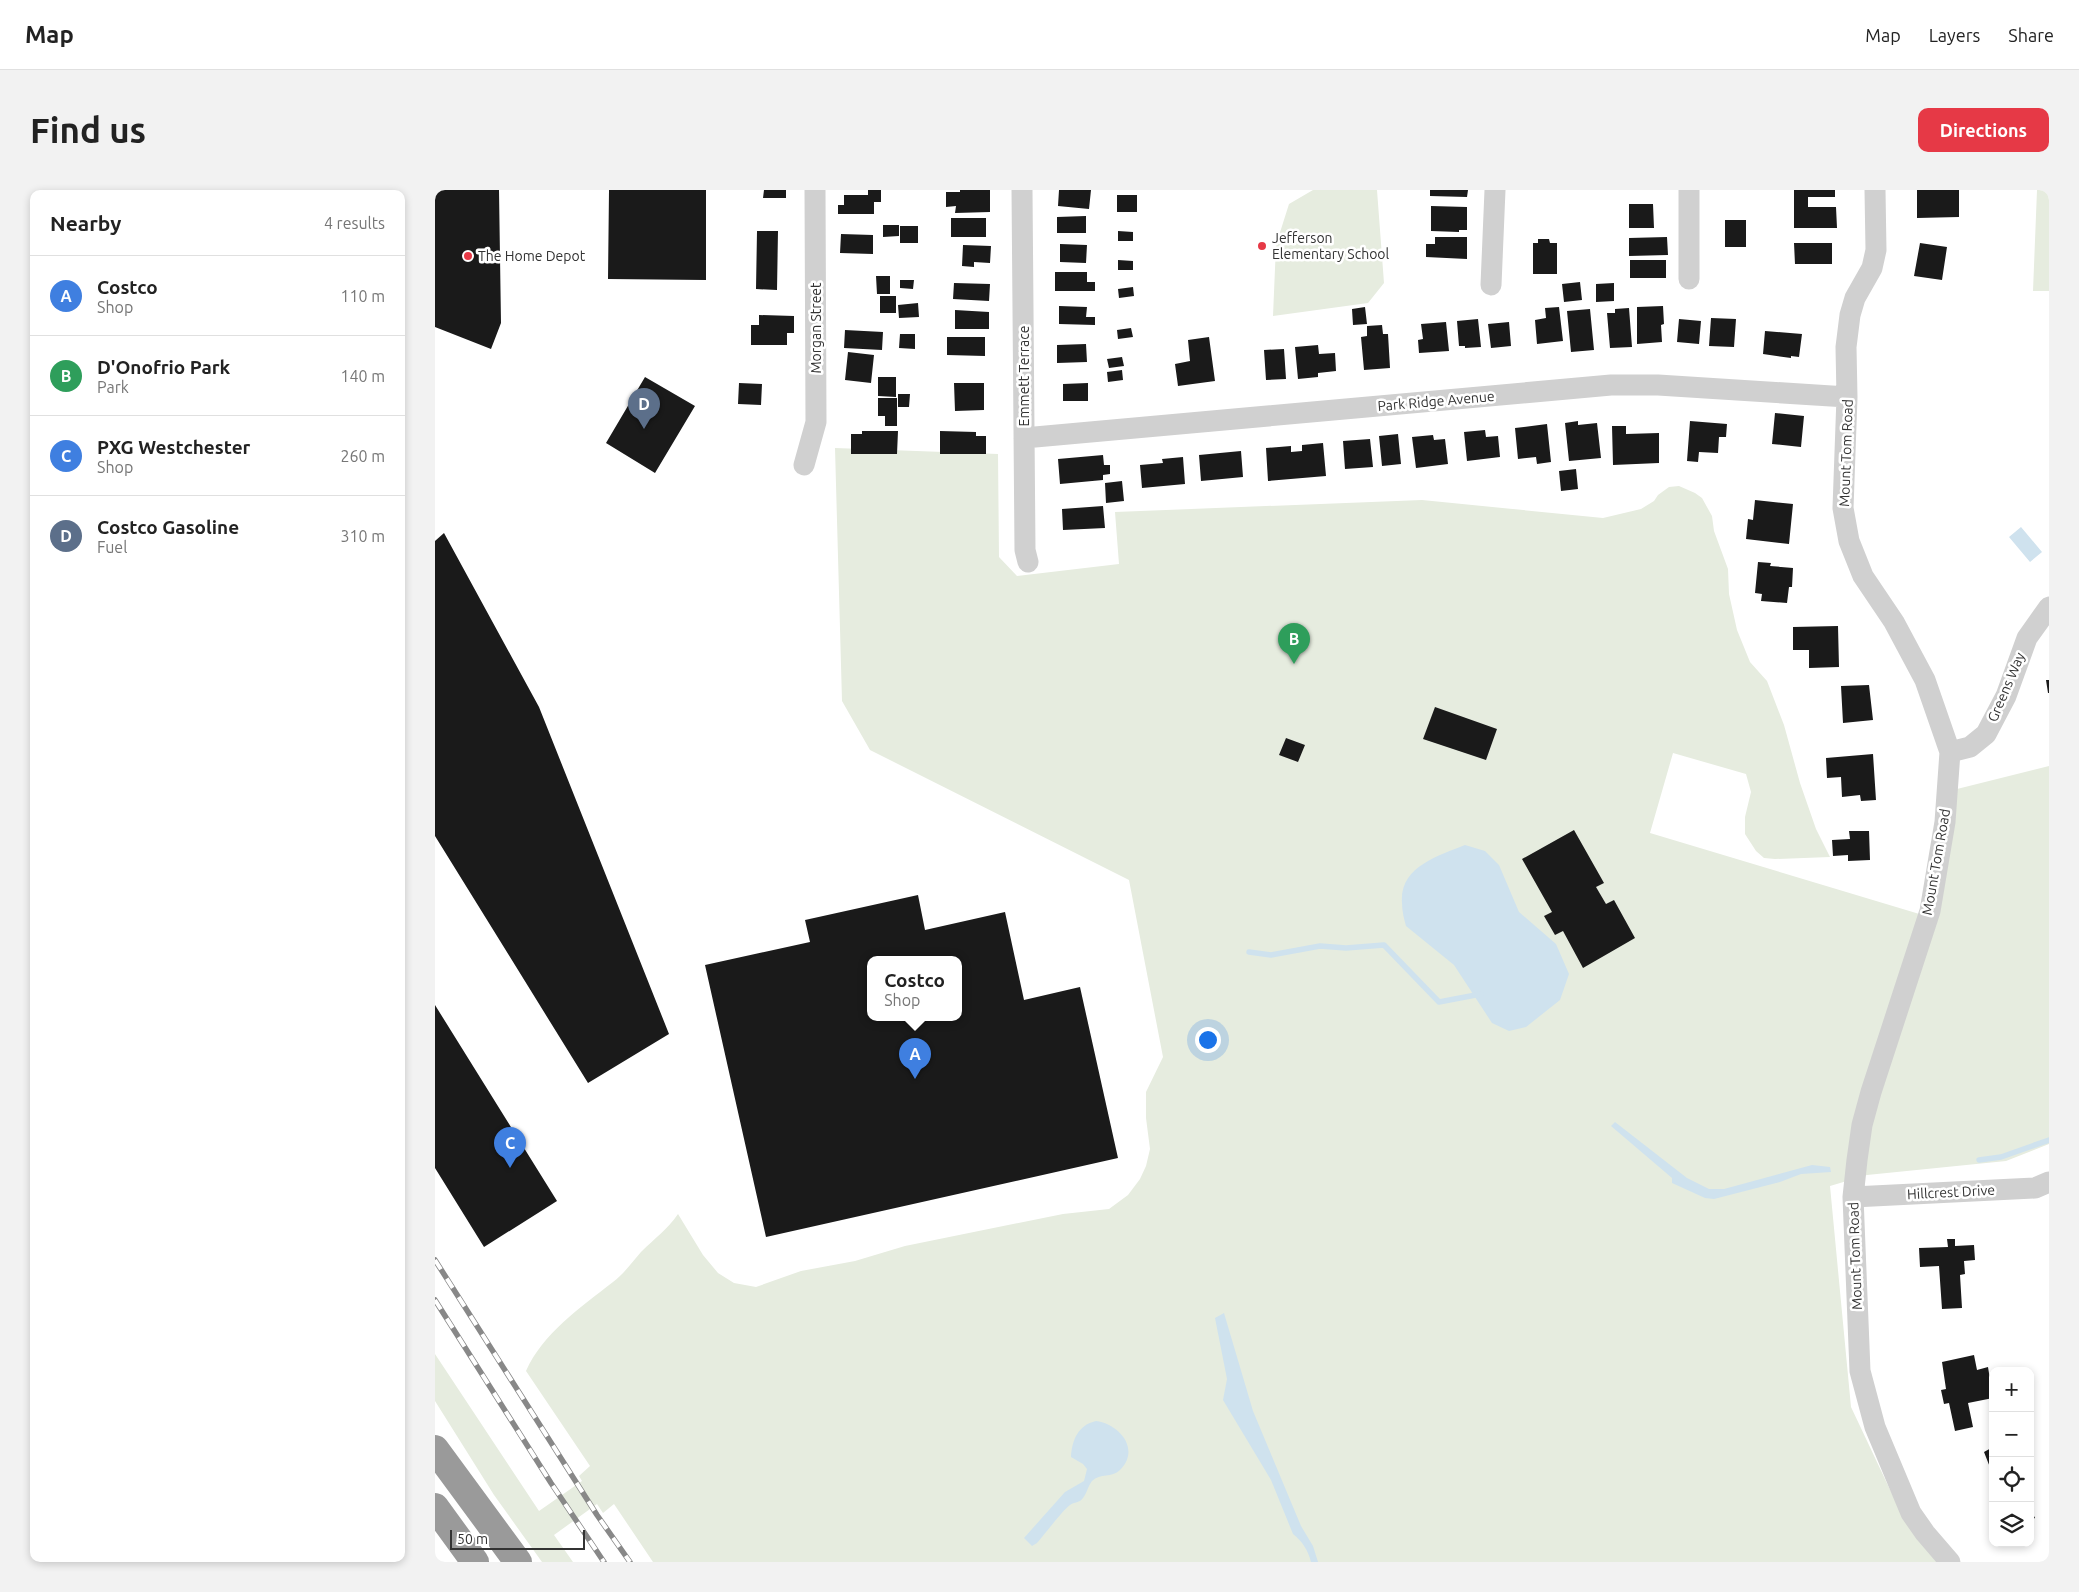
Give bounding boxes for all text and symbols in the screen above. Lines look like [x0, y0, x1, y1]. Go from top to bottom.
text: Map [25, 21, 74, 48]
text: Map [1865, 25, 1901, 45]
text: Layers [1929, 25, 1980, 45]
text: Share [2008, 25, 2054, 45]
button: Directions [1918, 108, 2049, 152]
text: Find us [30, 110, 146, 150]
text: Nearby [50, 211, 121, 235]
text: 4 results [324, 214, 385, 232]
place label: Jefferson Elementary School [1272, 230, 1390, 262]
marker: Jefferson Elementary School [1256, 240, 1268, 252]
place label: The Home Depot [478, 248, 586, 264]
marker: The Home Depot [462, 250, 474, 262]
text: Costco [97, 276, 158, 298]
street label: Morgan Street [808, 282, 824, 374]
text: A [60, 287, 72, 305]
text: 110 m [340, 287, 385, 305]
text: Shop [97, 298, 133, 316]
street label: Emmett Terrace [1016, 326, 1032, 426]
text: D'Onofrio Park [97, 356, 230, 378]
text: B [61, 367, 71, 385]
text: 140 m [340, 367, 385, 385]
text: Park [97, 378, 129, 396]
pin: D [628, 388, 660, 429]
street label: Park Ridge Avenue [1377, 388, 1495, 414]
street label: Mount Tom Road [1836, 399, 1856, 507]
text: PXG Westchester [97, 436, 250, 458]
text: C [61, 447, 71, 465]
text: 260 m [340, 447, 385, 465]
text: Shop [97, 458, 133, 476]
text: Costco Gasoline [97, 516, 239, 538]
text: D [60, 527, 72, 545]
text: 310 m [340, 527, 385, 545]
text: Fuel [97, 538, 127, 556]
pin: B [1278, 623, 1310, 664]
street label: Greens Way [1984, 650, 2028, 724]
street label: Mount Tom Road [1919, 807, 1953, 917]
popup [867, 956, 962, 1021]
text: Costco [884, 969, 945, 991]
text: Shop [884, 991, 920, 1009]
your location [1195, 1027, 1221, 1053]
pin: A [899, 1038, 931, 1079]
pin: C [494, 1127, 526, 1168]
street label: Hillcrest Drive [1907, 1182, 1995, 1202]
street label: Mount Tom Road [1845, 1202, 1865, 1310]
map controls [1989, 1367, 2034, 1547]
button: + [1989, 1367, 2034, 1412]
button: − [1989, 1412, 2034, 1457]
button: locate [1989, 1457, 2034, 1502]
button: layers [1989, 1502, 2034, 1547]
scale bar [450, 1527, 585, 1550]
text: 50 m [457, 1531, 488, 1547]

